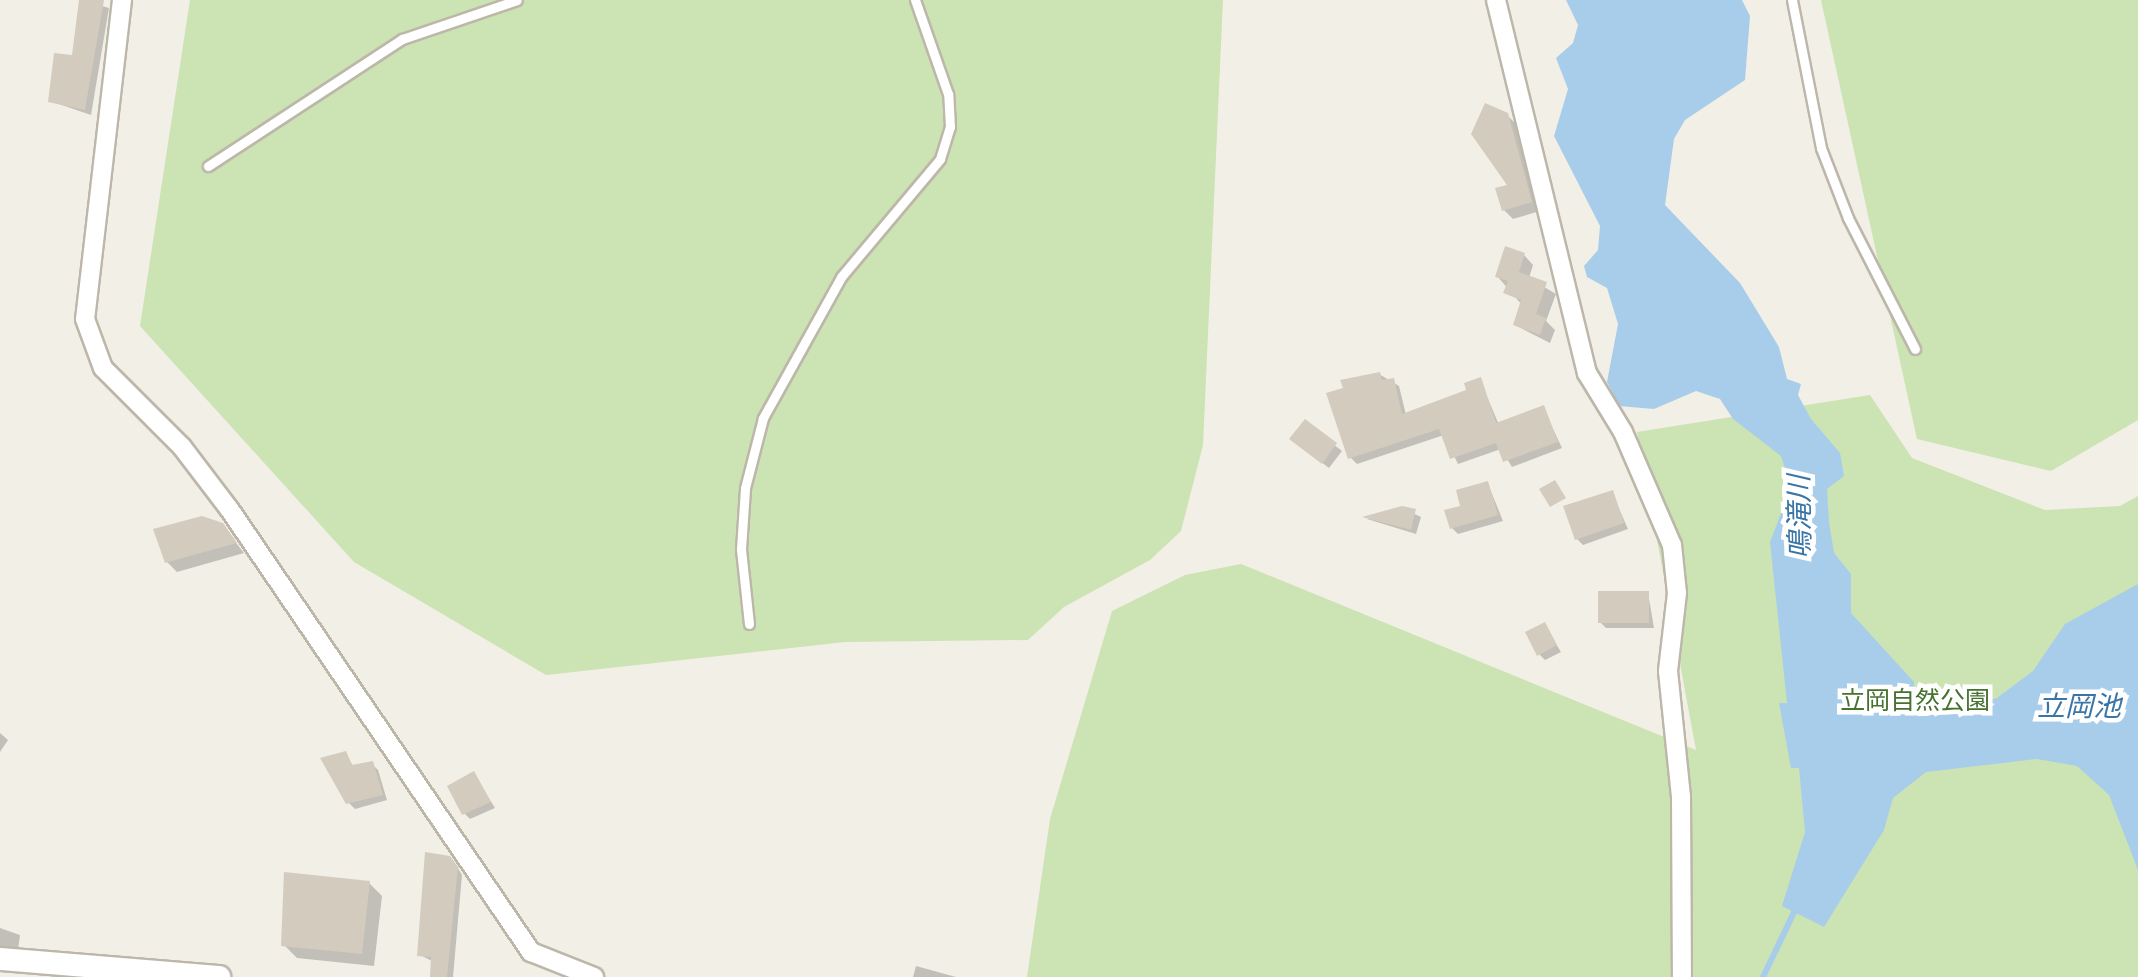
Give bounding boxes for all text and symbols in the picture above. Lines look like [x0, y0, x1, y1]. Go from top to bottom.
water label: 鳴滝川 [1782, 475, 1818, 559]
park label: 立岡自然公園 [1840, 686, 1990, 716]
water label: 立岡池 [2037, 690, 2121, 724]

